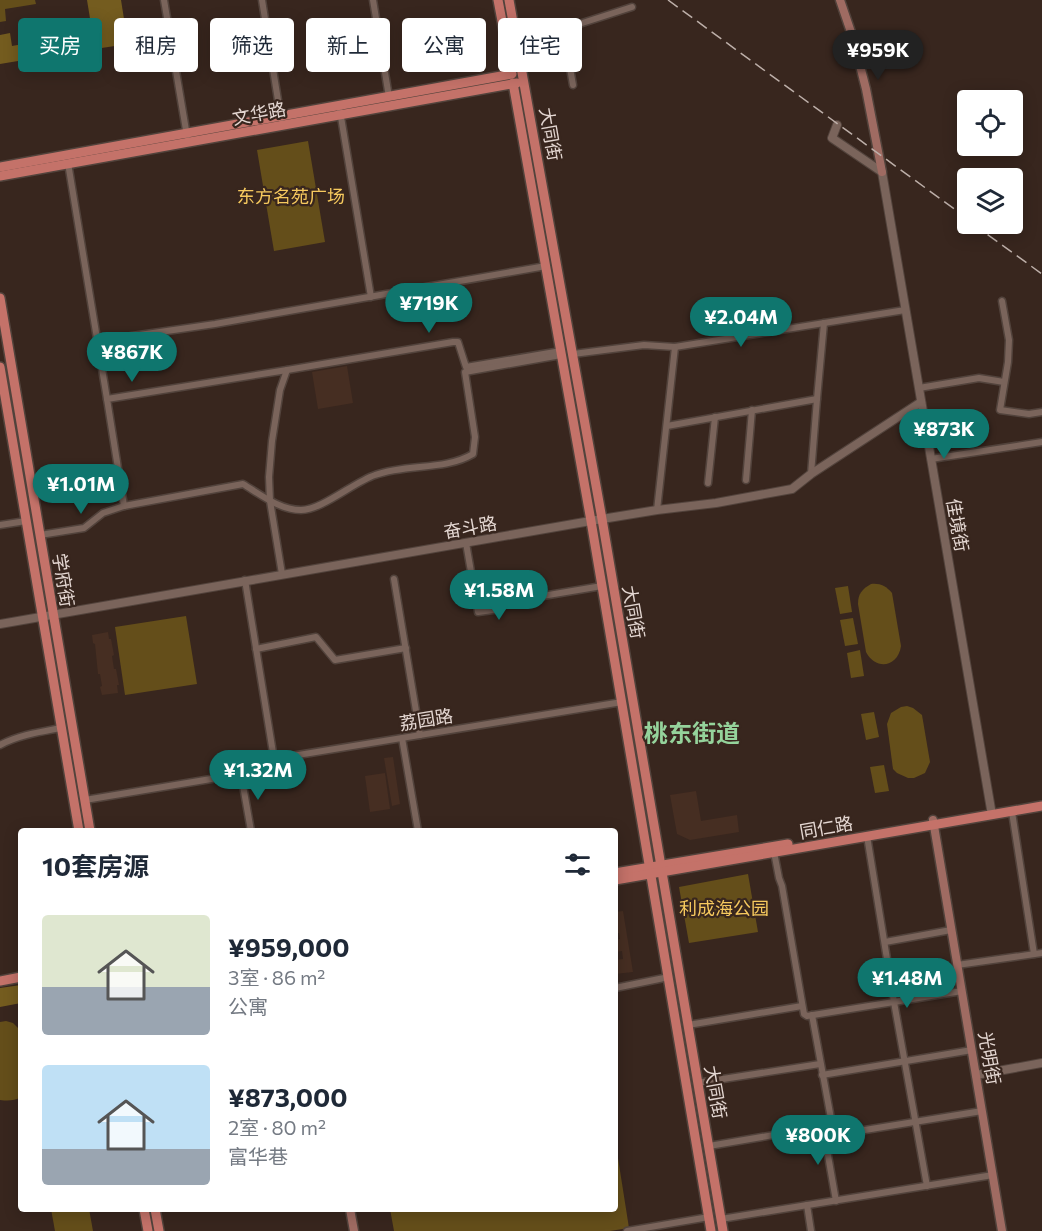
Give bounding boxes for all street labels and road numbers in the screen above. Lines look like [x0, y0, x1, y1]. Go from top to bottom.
street label: 文华路 [230, 97, 288, 129]
street label: 大同街 [535, 106, 567, 162]
street label: 佳境街 [942, 497, 974, 553]
street label: 奋斗路 [442, 511, 498, 543]
street label: 学府街 [49, 552, 79, 608]
street label: 大同街 [618, 584, 650, 640]
street label: 荔园路 [398, 704, 454, 734]
street label: 同仁路 [798, 811, 854, 843]
street label: 光明街 [974, 1030, 1006, 1086]
street label: 大同街 [700, 1064, 732, 1120]

